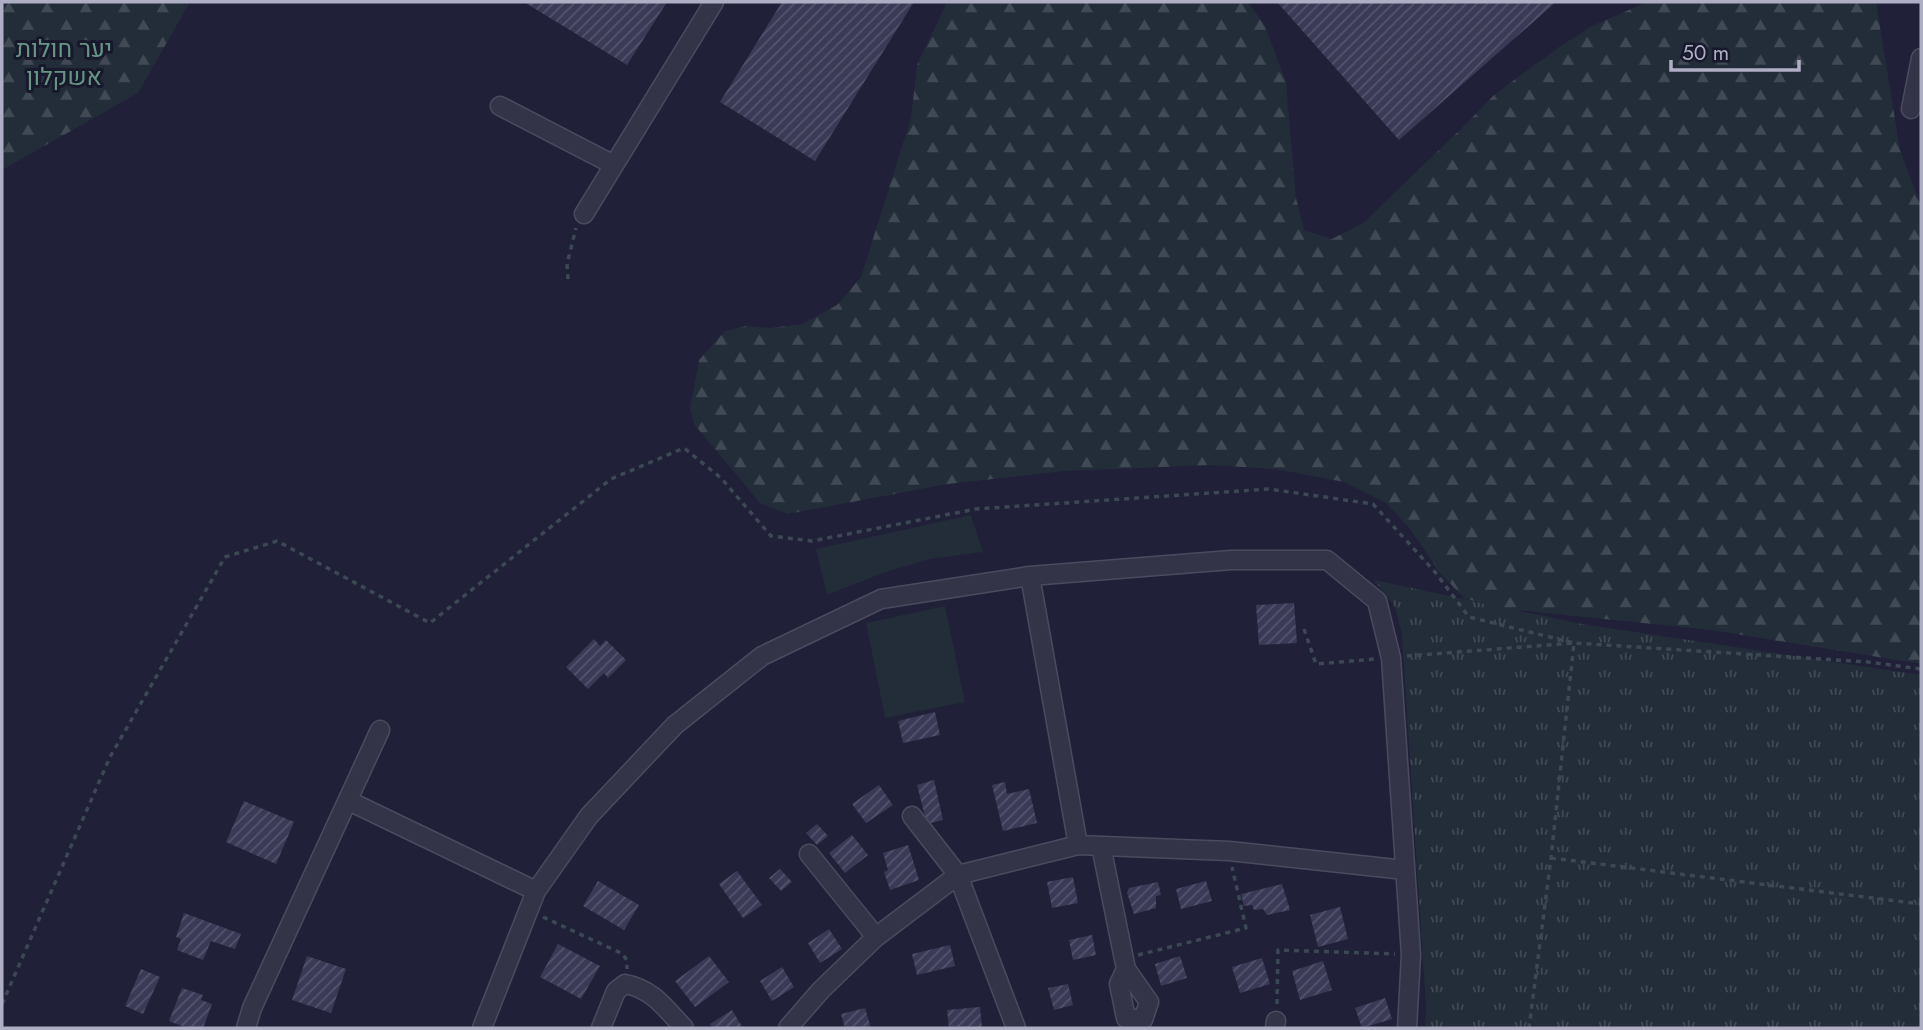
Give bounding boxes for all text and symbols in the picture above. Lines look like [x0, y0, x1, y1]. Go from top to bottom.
scale bar [1671, 28, 1799, 72]
park label: יער חולות אשקלון [16, 31, 112, 94]
text: 50 m [1682, 38, 1729, 68]

